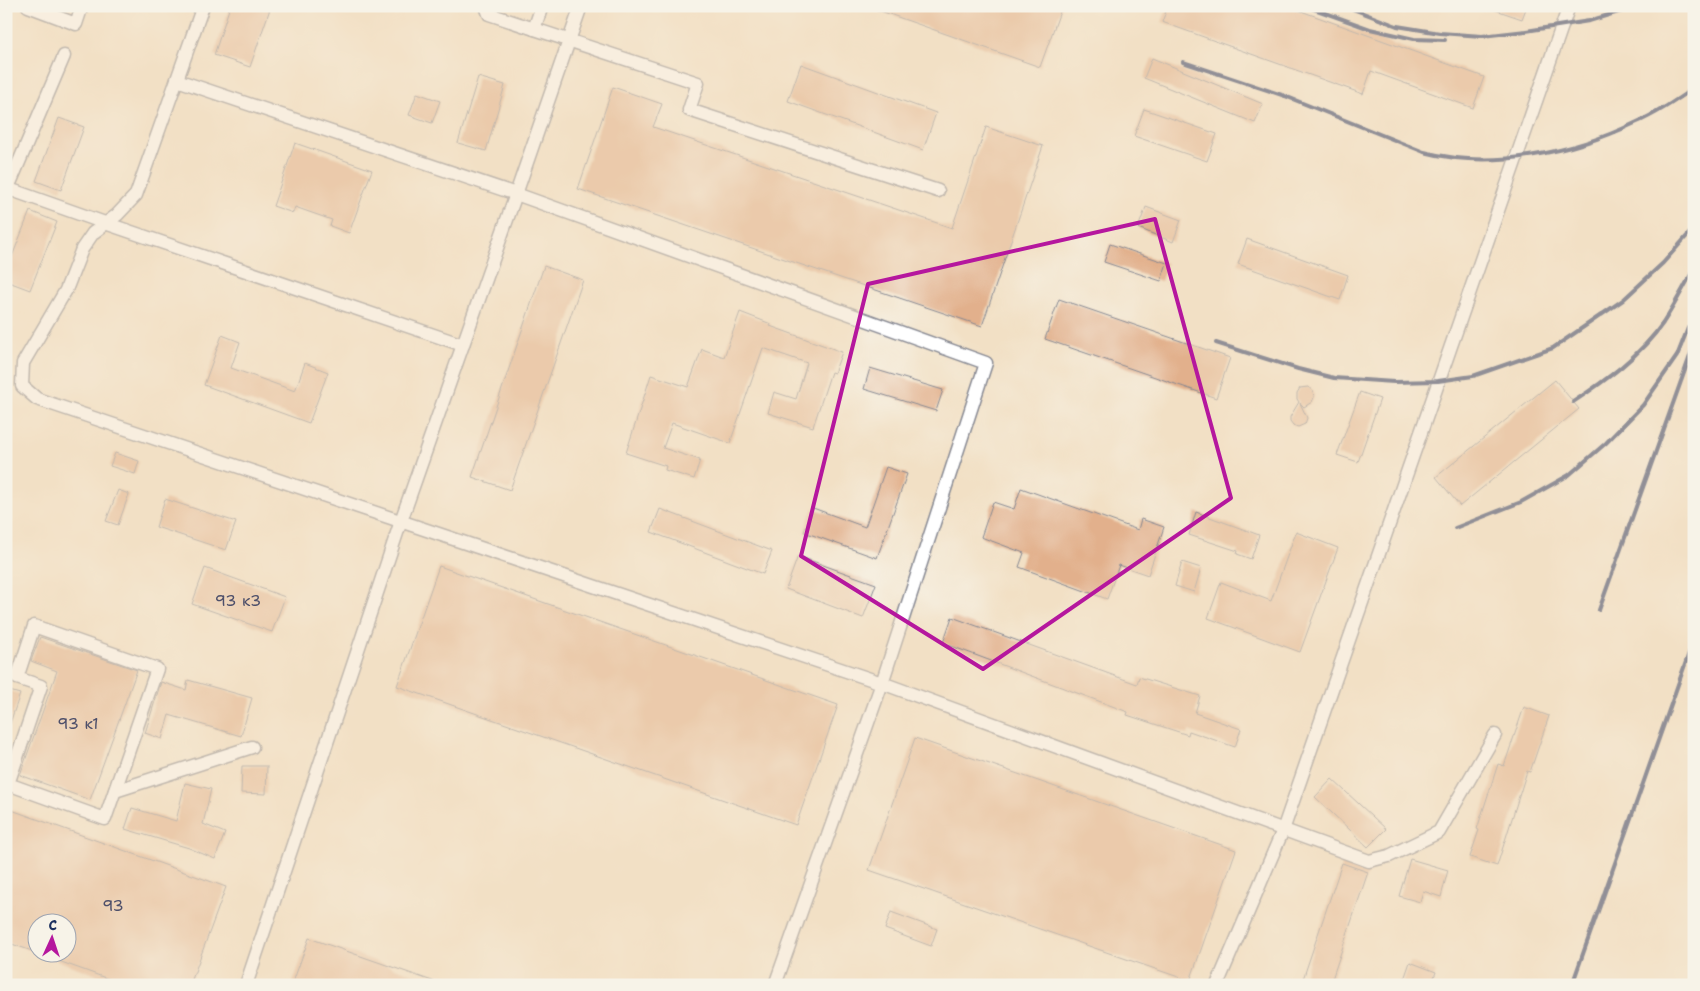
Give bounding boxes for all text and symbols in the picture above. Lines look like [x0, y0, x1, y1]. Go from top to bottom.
house number: 93 к3 [215, 590, 261, 611]
house number: 93 к1 [57, 713, 99, 734]
house number: 93 [102, 895, 124, 916]
north arrow [28, 914, 78, 964]
text: С [48, 916, 57, 934]

